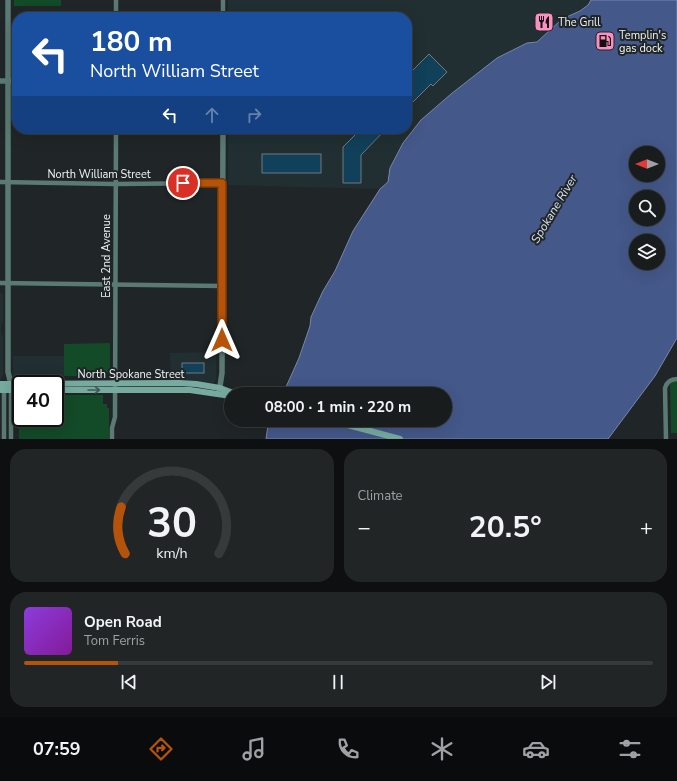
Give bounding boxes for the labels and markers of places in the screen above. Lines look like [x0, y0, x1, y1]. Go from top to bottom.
restaurant icon: The Grill [533, 11, 555, 33]
place label: The Grill [558, 15, 601, 30]
place label: Templin's gas dock [619, 28, 666, 56]
fuel station icon: Templin's gas dock [594, 30, 616, 52]
pin [166, 166, 200, 200]

